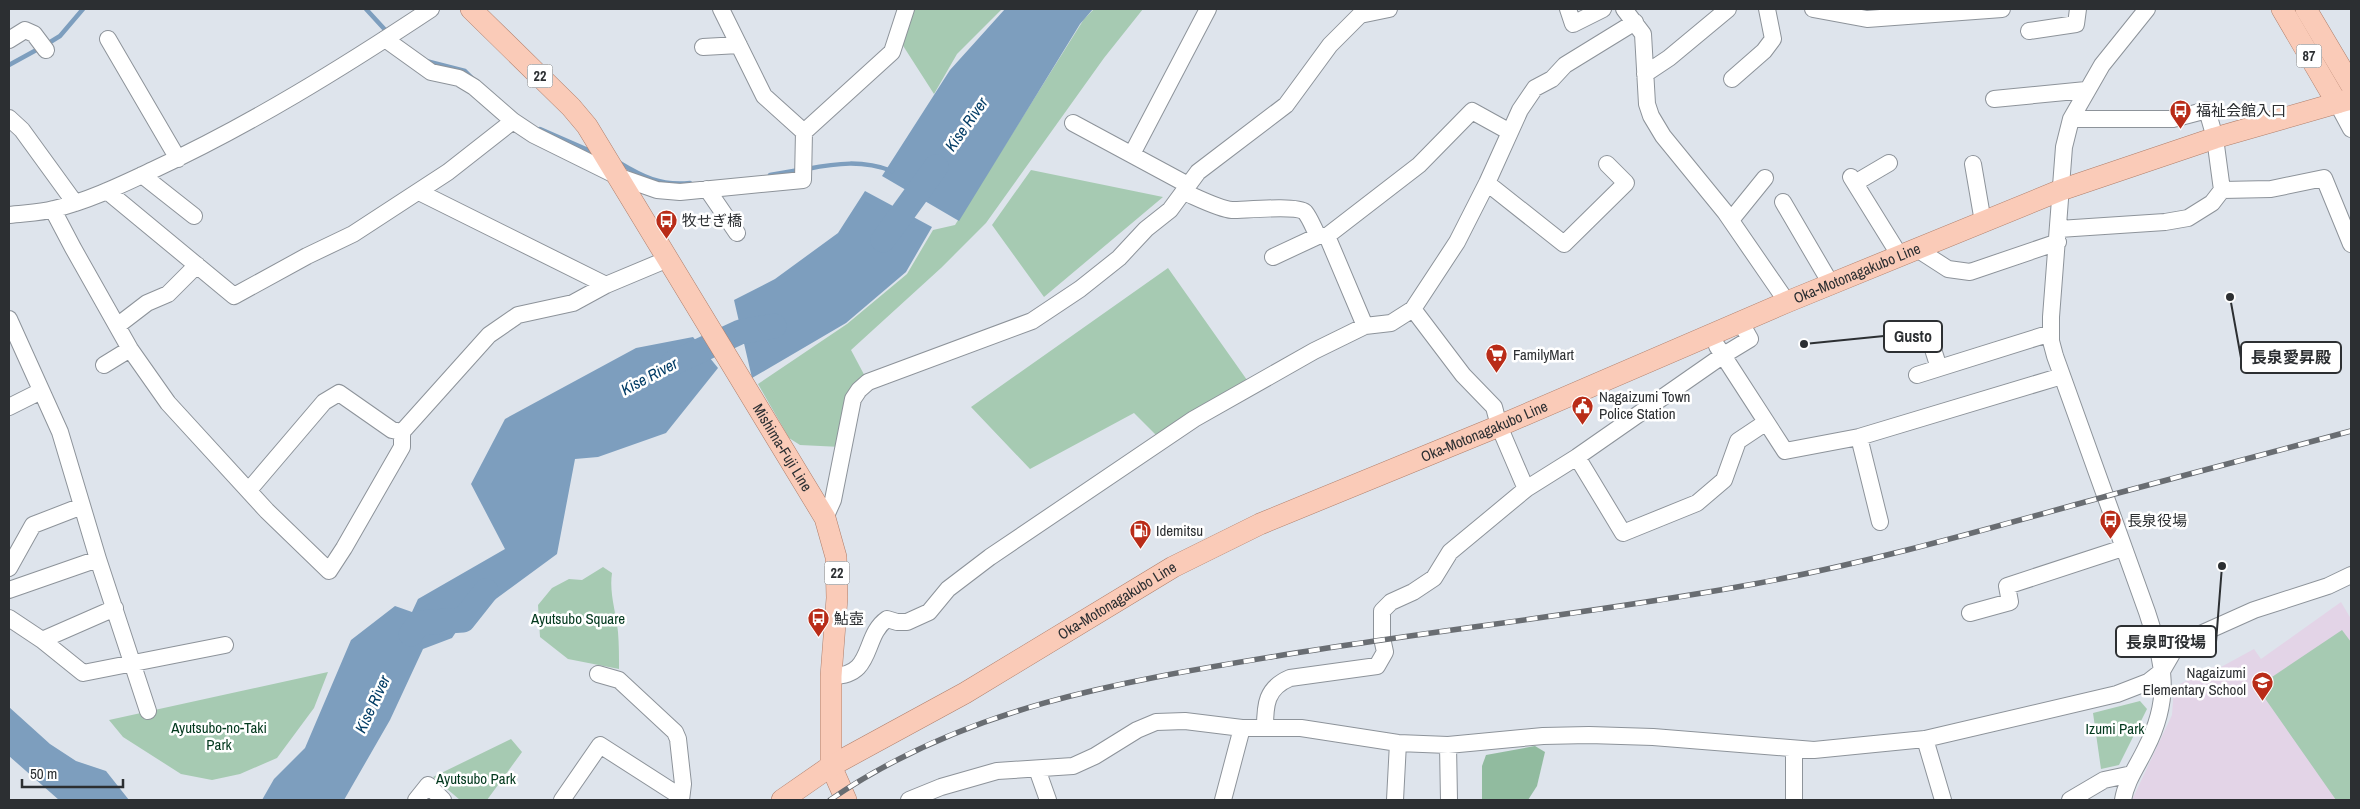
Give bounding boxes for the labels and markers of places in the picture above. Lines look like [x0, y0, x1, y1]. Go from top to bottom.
bus stop icon: 福祉会館入口 [2168, 99, 2192, 130]
place label: 福祉会館入口 [2196, 100, 2286, 121]
bus stop icon: 牧せぎ橋 [654, 209, 678, 240]
place label: 牧せぎ橋 [682, 210, 742, 231]
callout: Gusto [1884, 321, 1942, 352]
callout: 長泉愛昇殿 [2241, 342, 2341, 373]
supermarket icon: FamilyMart [1485, 343, 1509, 374]
place label: FamilyMart [1513, 344, 1574, 365]
place label: Nagaizumi Town Police Station [1599, 386, 1690, 424]
public building icon: Nagaizumi Town Police Station [1571, 394, 1595, 425]
bus stop icon: 長泉役場 [2099, 509, 2123, 540]
place label: 長泉役場 [2127, 510, 2187, 531]
fuel station icon: Idemitsu [1128, 519, 1152, 550]
place label: Idemitsu [1156, 520, 1203, 541]
bus stop icon: 鮎壺 [806, 607, 830, 638]
place label: 鮎壺 [834, 608, 864, 629]
callout: 長泉町役場 [2116, 626, 2216, 657]
place label: Nagaizumi Elementary School [2143, 662, 2246, 700]
school or university icon: Nagaizumi Elementary School [2250, 670, 2274, 701]

